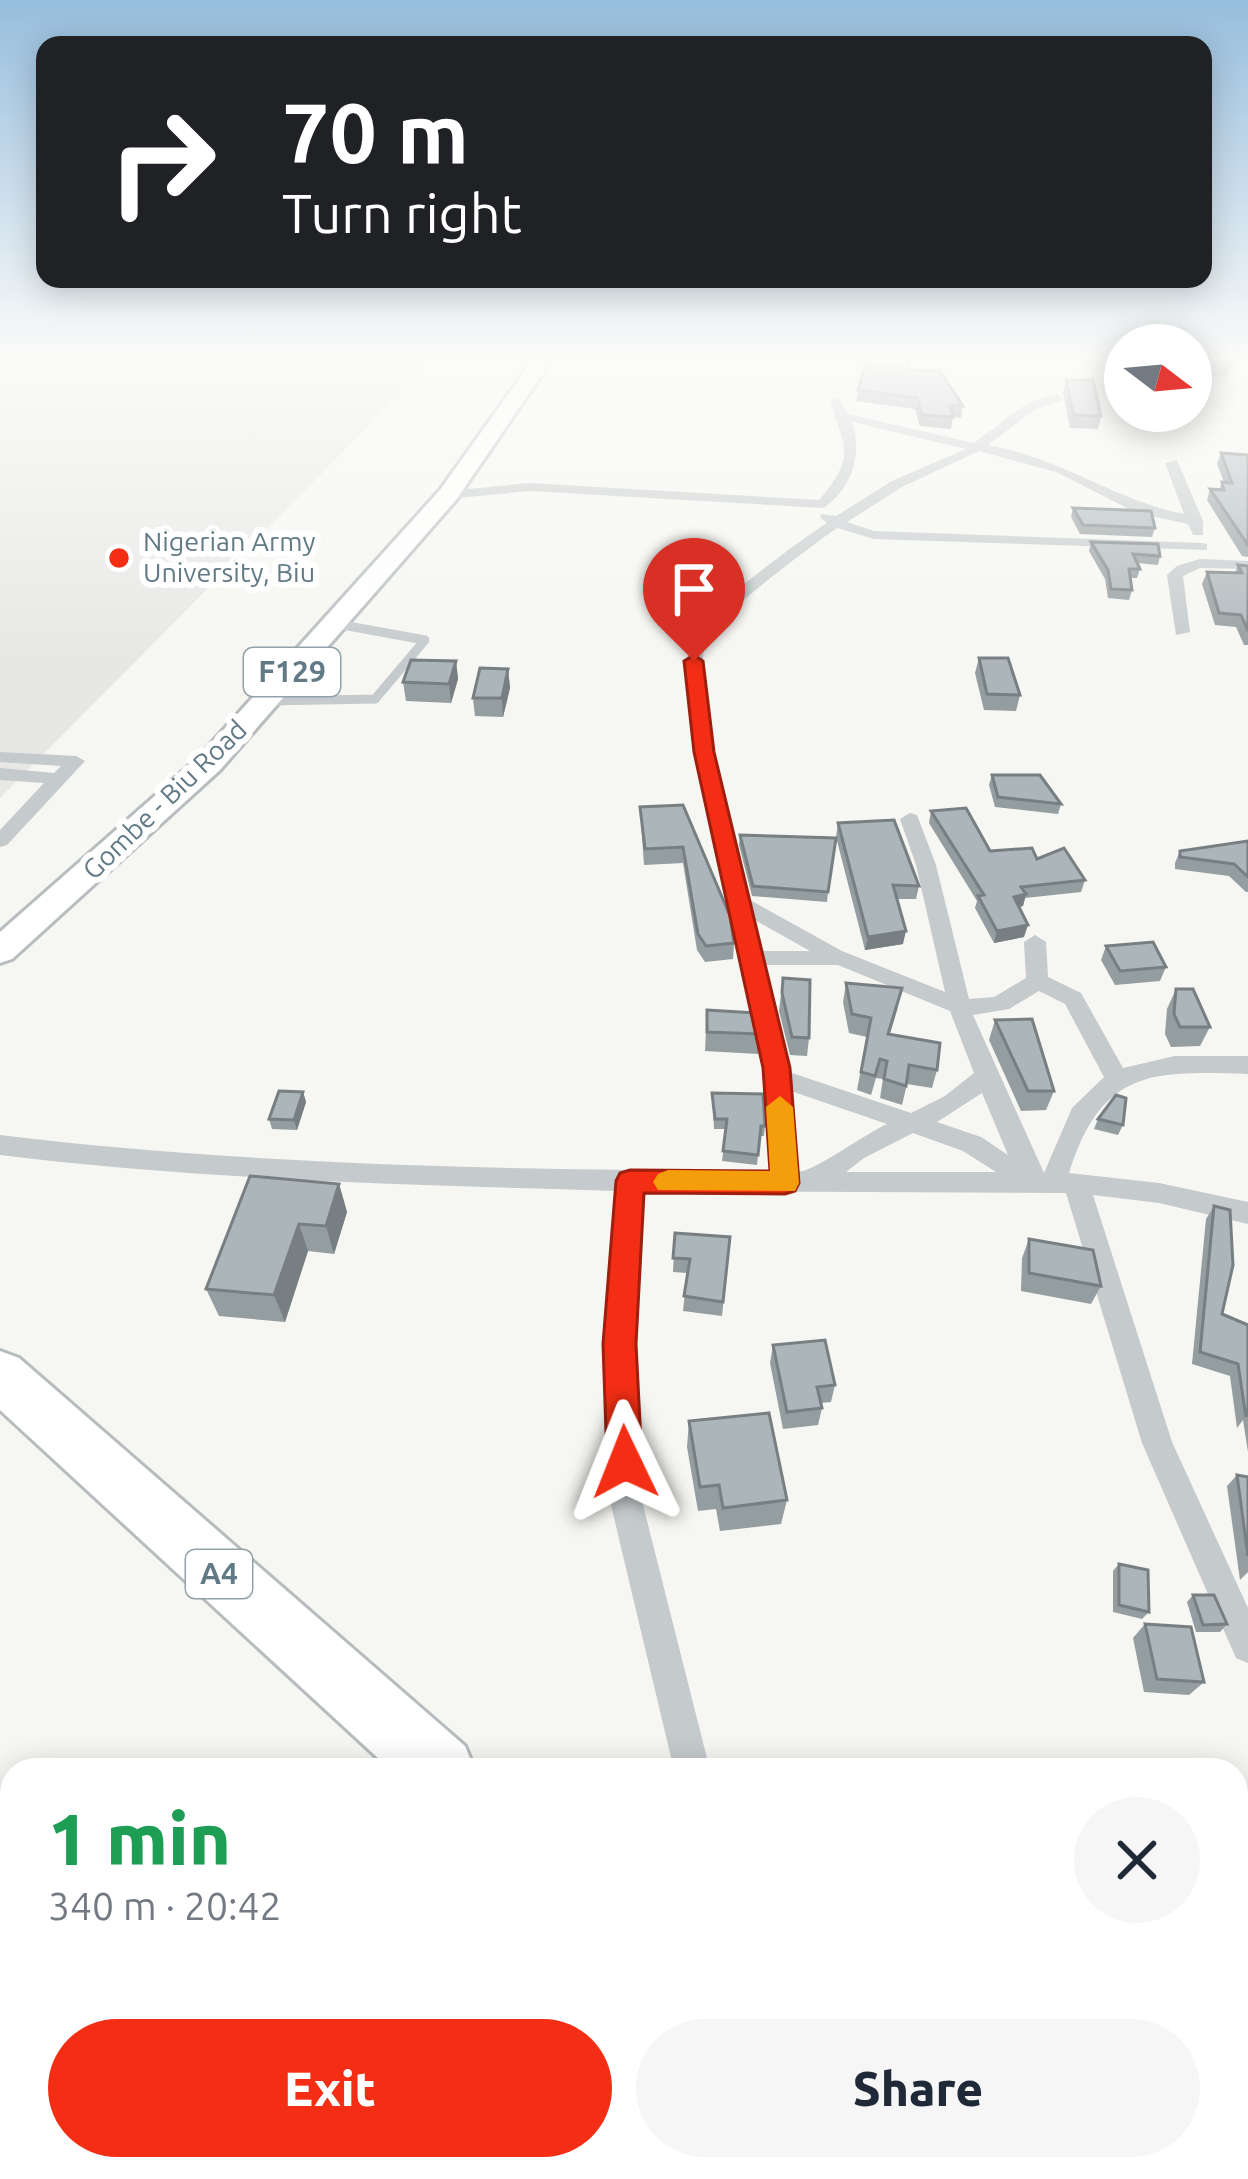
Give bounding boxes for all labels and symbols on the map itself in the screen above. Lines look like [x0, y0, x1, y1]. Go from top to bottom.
north arrow [1104, 324, 1212, 432]
place label: Nigerian Army University, Biu [143, 526, 316, 587]
pin [643, 538, 745, 661]
marker: Nigerian Army University, Biu [106, 545, 132, 571]
road number: F129 [244, 648, 340, 696]
street label: Gombe - Biu Road [76, 714, 252, 885]
position arrow [562, 1399, 688, 1525]
road number: A4 [186, 1550, 252, 1598]

